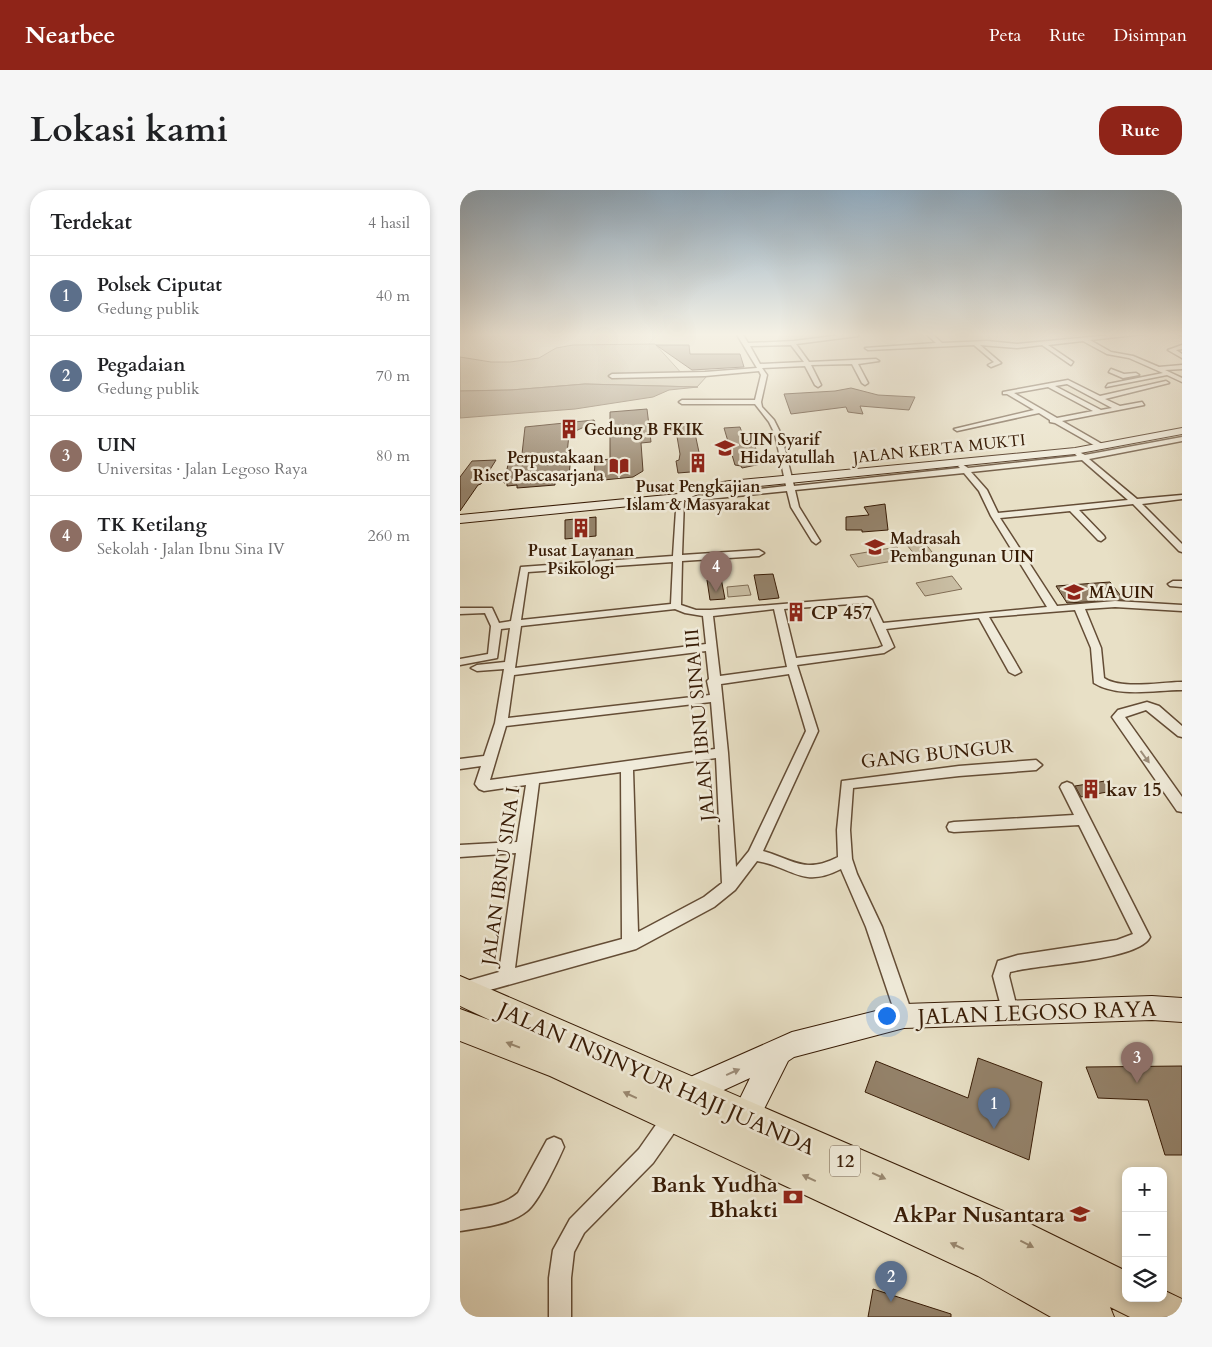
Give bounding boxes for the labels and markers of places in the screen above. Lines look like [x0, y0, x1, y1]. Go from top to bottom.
building icon: Gedung B FKIK [558, 418, 580, 440]
place label: Gedung B FKIK [584, 419, 704, 441]
place label: UIN Syarif Hidayatullah [740, 429, 835, 469]
school or university icon: UIN Syarif Hidayatullah [714, 437, 736, 459]
place label: Perpustakaan Riset Pascasarjana [473, 447, 605, 487]
building icon: Pusat Pengkajian Islam & Masyarakat [687, 452, 709, 474]
library icon: Perpustakaan Riset Pascasarjana [608, 455, 630, 477]
place label: Pusat Pengkajian Islam & Masyarakat [626, 476, 770, 516]
building icon: Pusat Layanan Psikologi [570, 517, 592, 539]
place label: Madrasah Pembangunan UIN [890, 528, 1034, 568]
school or university icon: Madrasah Pembangunan UIN [864, 536, 886, 558]
place label: Pusat Layanan Psikologi [528, 540, 635, 580]
pin: 4 [700, 551, 732, 592]
school or university icon: MA UIN [1063, 581, 1085, 603]
place label: MA UIN [1089, 582, 1154, 604]
place label: CP 457 [811, 600, 872, 626]
building icon: CP 457 [785, 601, 807, 623]
place label: kav 15 [1106, 777, 1162, 803]
building icon: kav 15 [1080, 778, 1102, 800]
pin: 3 [1121, 1042, 1153, 1083]
pin: 1 [978, 1088, 1010, 1129]
place label: Bank Yudha Bhakti [651, 1170, 778, 1225]
bank icon: Bank Yudha Bhakti [782, 1186, 804, 1208]
place label: AkPar Nusantara [893, 1200, 1065, 1230]
school or university icon: AkPar Nusantara [1069, 1203, 1091, 1225]
pin: 2 [875, 1261, 907, 1302]

